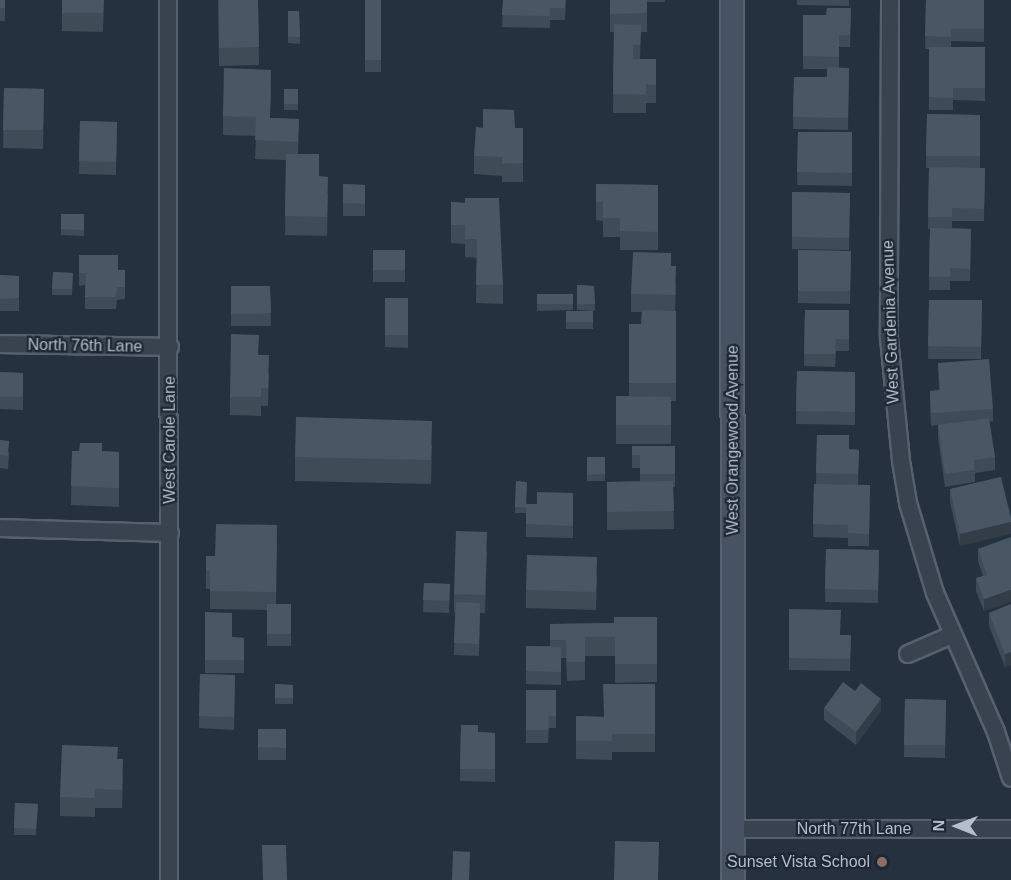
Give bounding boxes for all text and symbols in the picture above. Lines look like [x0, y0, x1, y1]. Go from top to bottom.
street label: West Gardenia Avenue [879, 239, 903, 405]
street label: North 76th Lane [27, 335, 143, 357]
street label: West Orangewood Avenue [723, 345, 743, 535]
street label: West Carole Lane [160, 376, 180, 504]
north arrow [927, 796, 987, 856]
street label: North 77th Lane [797, 819, 911, 839]
text: N [930, 820, 947, 832]
place label: Sunset Vista School [727, 852, 870, 872]
marker: Sunset Vista School [875, 855, 889, 869]

